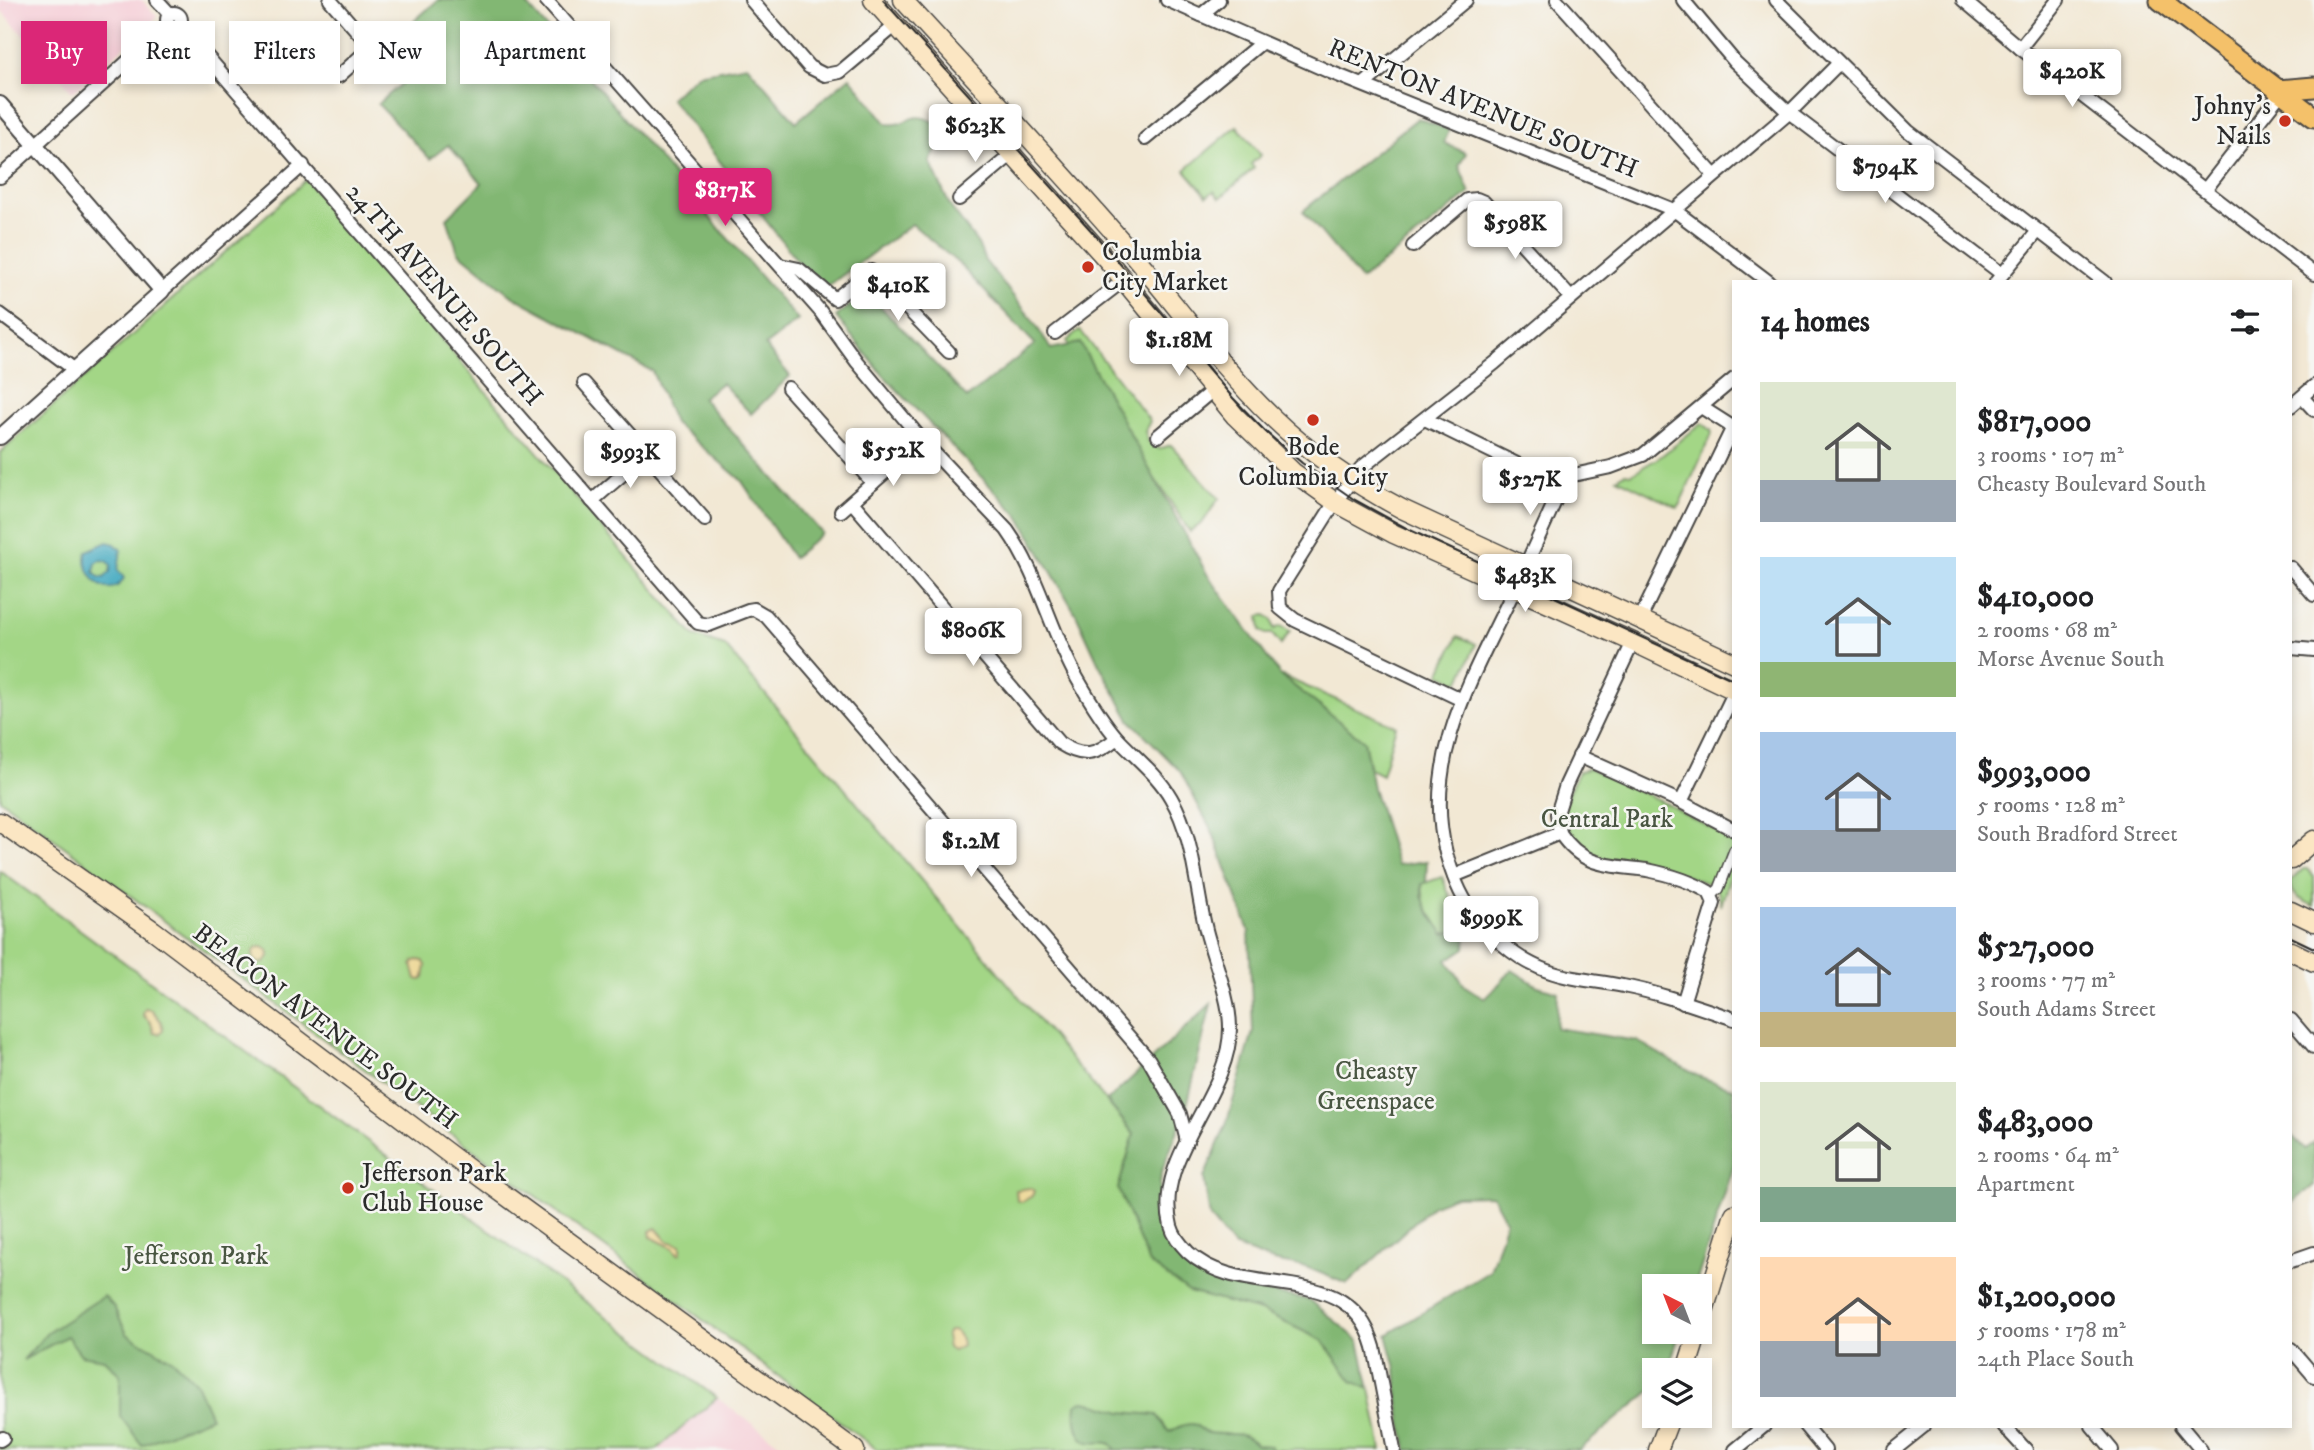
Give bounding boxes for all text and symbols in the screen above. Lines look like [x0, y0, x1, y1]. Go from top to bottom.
chip: Buy [21, 21, 107, 84]
chip: Rent [121, 21, 215, 84]
chip: Filters [229, 21, 340, 84]
chip: New [354, 21, 446, 84]
chip: Apartment [460, 21, 610, 84]
street label: RENTON AVENUE SOUTH [1323, 32, 1643, 186]
pin: $420K [2023, 50, 2121, 109]
text: $420K [2039, 57, 2105, 86]
place label: Johny's Nails [2192, 90, 2271, 153]
pin: $623K [926, 104, 1024, 164]
text: $623K [945, 112, 1005, 141]
marker: Johny's Nails [2277, 113, 2293, 129]
pin: $794K [1836, 146, 1934, 205]
text: $794K [1852, 153, 1918, 182]
pin: $817K [676, 168, 774, 228]
text: $817K [695, 176, 755, 205]
street label: 24TH AVENUE SOUTH [338, 177, 550, 413]
pin: $598K [1466, 202, 1564, 261]
text: $598K [1483, 209, 1547, 238]
place label: Columbia City Market [1102, 236, 1228, 299]
marker: Columbia City Market [1080, 259, 1096, 275]
pin: $410K [849, 264, 947, 323]
text: $410K [867, 271, 929, 300]
icon: filters [2226, 303, 2264, 341]
text: 14 homes [1760, 304, 1870, 341]
pin: $1.18M [1122, 318, 1236, 378]
text: $1.18M [1145, 326, 1213, 355]
text: $817,000 [1977, 404, 2092, 441]
icon: home [1816, 410, 1900, 494]
marker: Bode Columbia City [1305, 412, 1321, 428]
pin: $552K [844, 428, 942, 488]
pin: $993K [581, 430, 679, 490]
place label: Bode Columbia City [1238, 431, 1388, 494]
text: $552K [862, 436, 924, 465]
text: $993K [600, 438, 660, 467]
text: 3 rooms · 107 m² [1977, 441, 2124, 470]
pin: $527K [1481, 458, 1579, 517]
text: $527K [1498, 465, 1562, 494]
text: Cheasty Boulevard South [1977, 470, 2206, 499]
pin: $483K [1476, 554, 1574, 614]
text: $483K [1494, 562, 1556, 591]
text: $410,000 [1977, 579, 2094, 616]
icon: home [1816, 585, 1900, 669]
pin: $806K [924, 608, 1022, 668]
text: $806K [941, 616, 1005, 645]
text: 2 rooms · 68 m² [1977, 616, 2117, 645]
text: Morse Avenue South [1977, 645, 2165, 674]
text: $993,000 [1977, 754, 2091, 791]
icon: home [1816, 760, 1900, 844]
text: 5 rooms · 128 m² [1977, 791, 2125, 820]
park label: Central Park [1541, 803, 1673, 836]
pin: $1.2M [922, 820, 1020, 879]
text: South Bradford Street [1977, 820, 2178, 849]
text: $1.2M [942, 827, 1000, 856]
pin: $999K [1442, 897, 1540, 956]
text: $999K [1459, 904, 1523, 933]
street label: BEACON AVENUE SOUTH [186, 917, 464, 1137]
text: $527,000 [1977, 929, 2094, 966]
icon: home [1816, 935, 1900, 1019]
text: 3 rooms · 77 m² [1977, 966, 2115, 995]
text: South Adams Street [1977, 995, 2156, 1024]
park label: Cheasty Greenspace [1317, 1055, 1435, 1118]
text: $483,000 [1977, 1104, 2093, 1141]
icon: home [1816, 1110, 1900, 1194]
text: 2 rooms · 64 m² [1977, 1141, 2119, 1170]
place label: Jefferson Park Club House [360, 1157, 507, 1220]
text: Apartment [1977, 1170, 2075, 1199]
marker: Jefferson Park Club House [340, 1180, 356, 1196]
park label: Jefferson Park [122, 1240, 268, 1273]
north arrow [1642, 1274, 1712, 1344]
map controls [1642, 1274, 1712, 1428]
text: $1,200,000 [1977, 1279, 2116, 1316]
icon: home [1816, 1285, 1900, 1369]
text: 5 rooms · 178 m² [1977, 1316, 2126, 1345]
text: 24th Place South [1977, 1345, 2134, 1374]
button: layers [1642, 1358, 1712, 1428]

